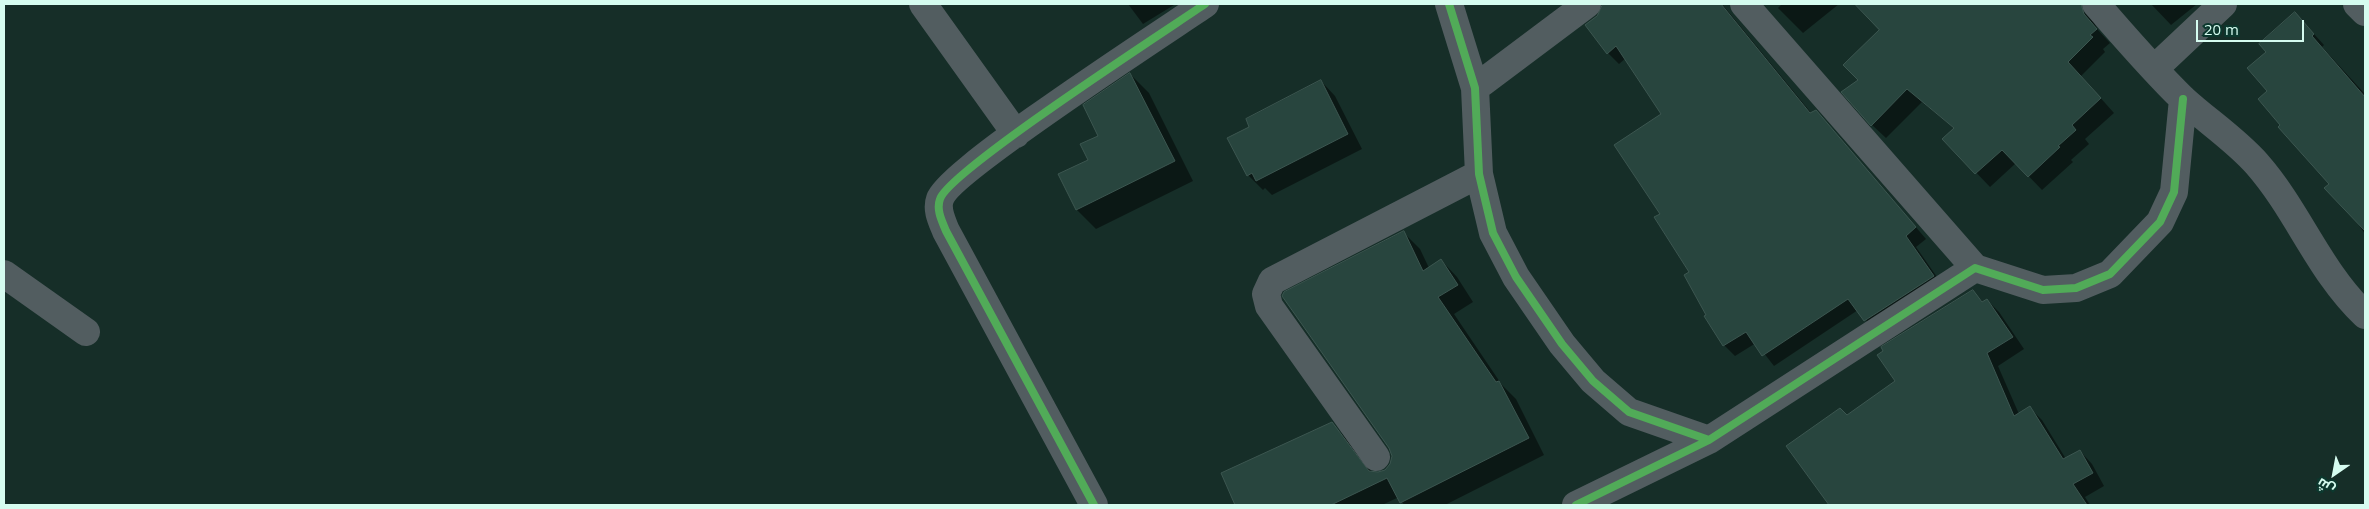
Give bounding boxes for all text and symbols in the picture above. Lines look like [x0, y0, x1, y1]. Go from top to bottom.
scale bar [2199, 10, 2306, 42]
text: 20 m [2204, 19, 2239, 39]
north arrow [2309, 449, 2359, 499]
text: ش [2313, 474, 2338, 500]

